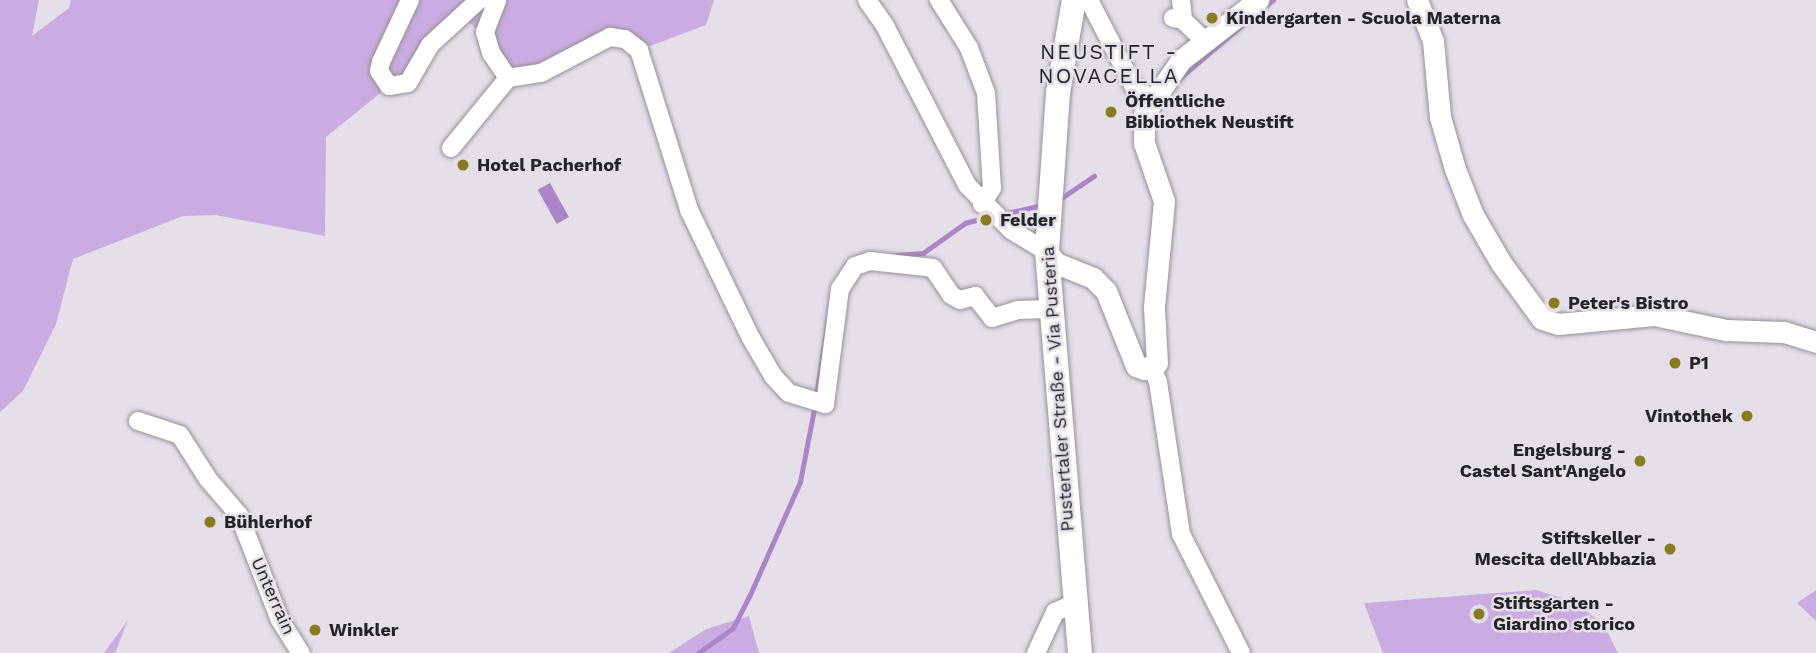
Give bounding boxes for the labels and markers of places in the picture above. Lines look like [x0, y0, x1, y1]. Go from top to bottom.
place label: Kindergarten - Scuola Materna [1226, 7, 1501, 29]
marker: Kindergarten - Scuola Materna [1204, 10, 1220, 26]
place label: Öffentliche Bibliothek Neustift [1125, 91, 1294, 134]
marker: Öffentliche Bibliothek Neustift [1103, 104, 1119, 120]
place label: Hotel Pacherhof [477, 154, 622, 176]
marker: Hotel Pacherhof [455, 157, 471, 173]
place label: Felder [1000, 209, 1056, 231]
marker: Felder [978, 212, 994, 228]
place label: Peter's Bistro [1568, 292, 1689, 314]
marker: Peter's Bistro [1546, 295, 1562, 311]
place label: P1 [1689, 352, 1709, 374]
marker: P1 [1667, 355, 1683, 371]
place label: Vintothek [1645, 405, 1733, 427]
marker: Vintothek [1739, 408, 1755, 424]
place label: Engelsburg - Castel Sant'Angelo [1460, 440, 1626, 482]
marker: Engelsburg - Castel Sant'Angelo [1632, 453, 1648, 469]
place label: Bühlerhof [224, 511, 312, 533]
marker: Bühlerhof [202, 514, 218, 530]
place label: Stiftskeller - Mescita dell'Abbazia [1474, 528, 1656, 570]
marker: Stiftskeller - Mescita dell'Abbazia [1662, 541, 1678, 557]
place label: Stiftsgarten - Giardino storico [1493, 593, 1635, 636]
marker: Stiftsgarten - Giardino storico [1471, 606, 1487, 622]
place label: Winkler [329, 619, 399, 641]
marker: Winkler [307, 622, 323, 638]

